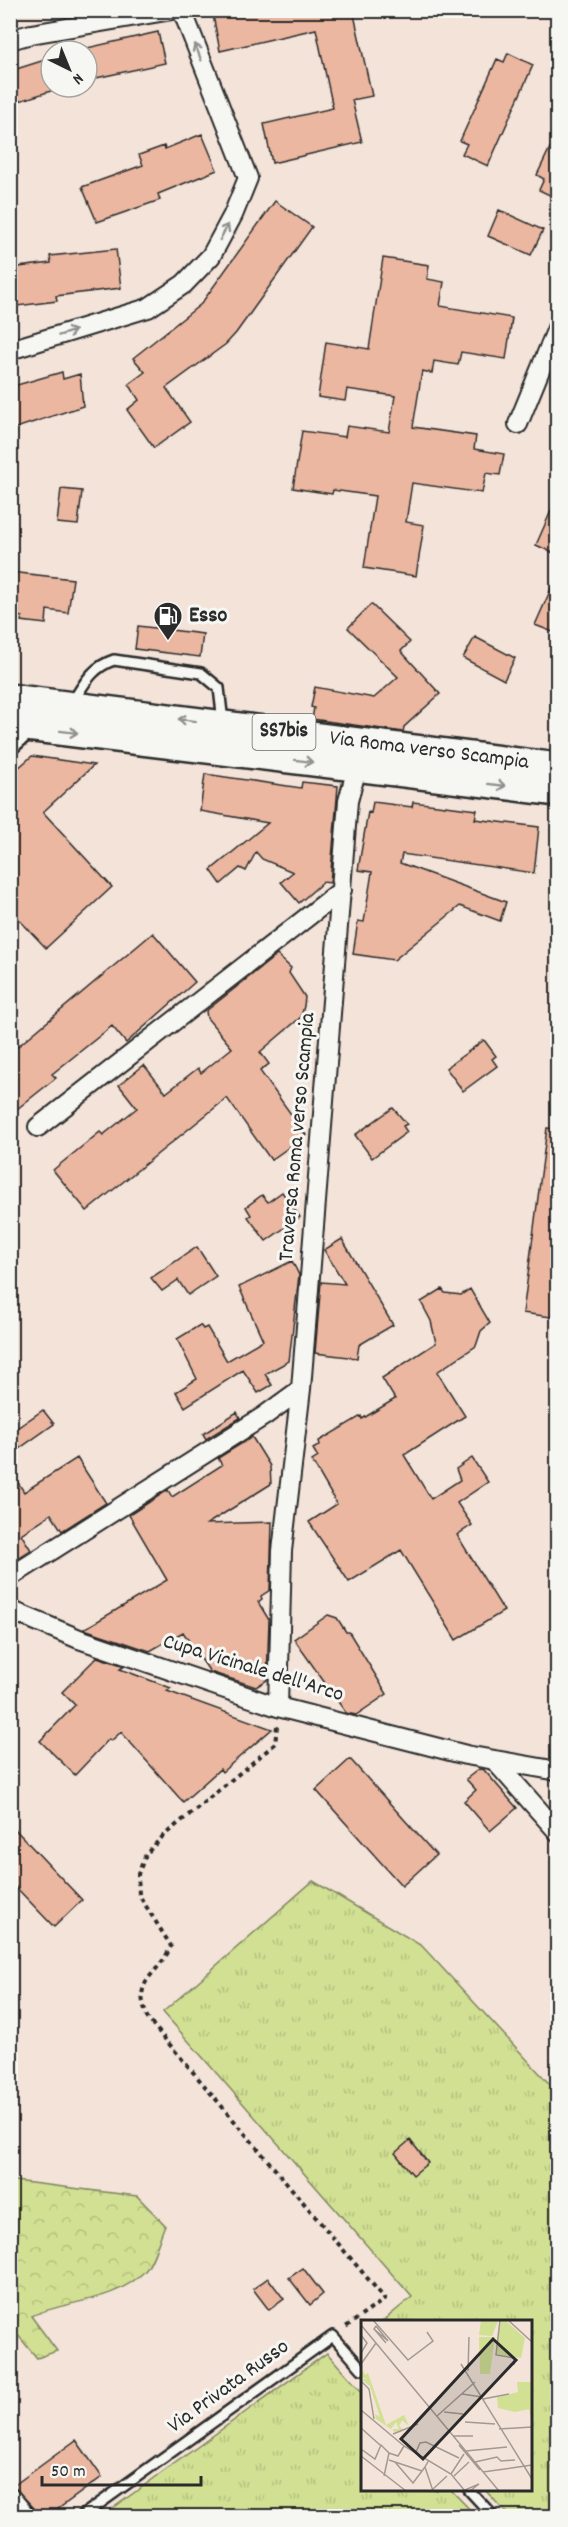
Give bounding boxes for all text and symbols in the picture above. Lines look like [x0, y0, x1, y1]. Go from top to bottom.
north arrow [39, 39, 99, 99]
one-way arrow [192, 43, 203, 61]
text: N [67, 67, 88, 89]
one-way arrow [218, 224, 230, 241]
one-way arrow [57, 327, 76, 338]
fuel station icon: Esso [152, 600, 184, 642]
place label: Esso [189, 601, 228, 632]
road number: SS7bis [252, 714, 316, 750]
one-way arrow [178, 715, 197, 726]
street label: Via Roma verso Scampia [328, 723, 531, 779]
one-way arrow [58, 727, 78, 738]
one-way arrow [293, 756, 313, 767]
one-way arrow [487, 780, 507, 791]
street label: Traversa Roma verso Scampia [272, 1011, 324, 1263]
street label: Cupa Vicinale dell'Arco [159, 1627, 347, 1711]
inset map [361, 2320, 532, 2491]
street label: Via Privata Russo [162, 2332, 296, 2442]
scale bar [42, 2449, 201, 2487]
text: 50 m [51, 2460, 86, 2485]

